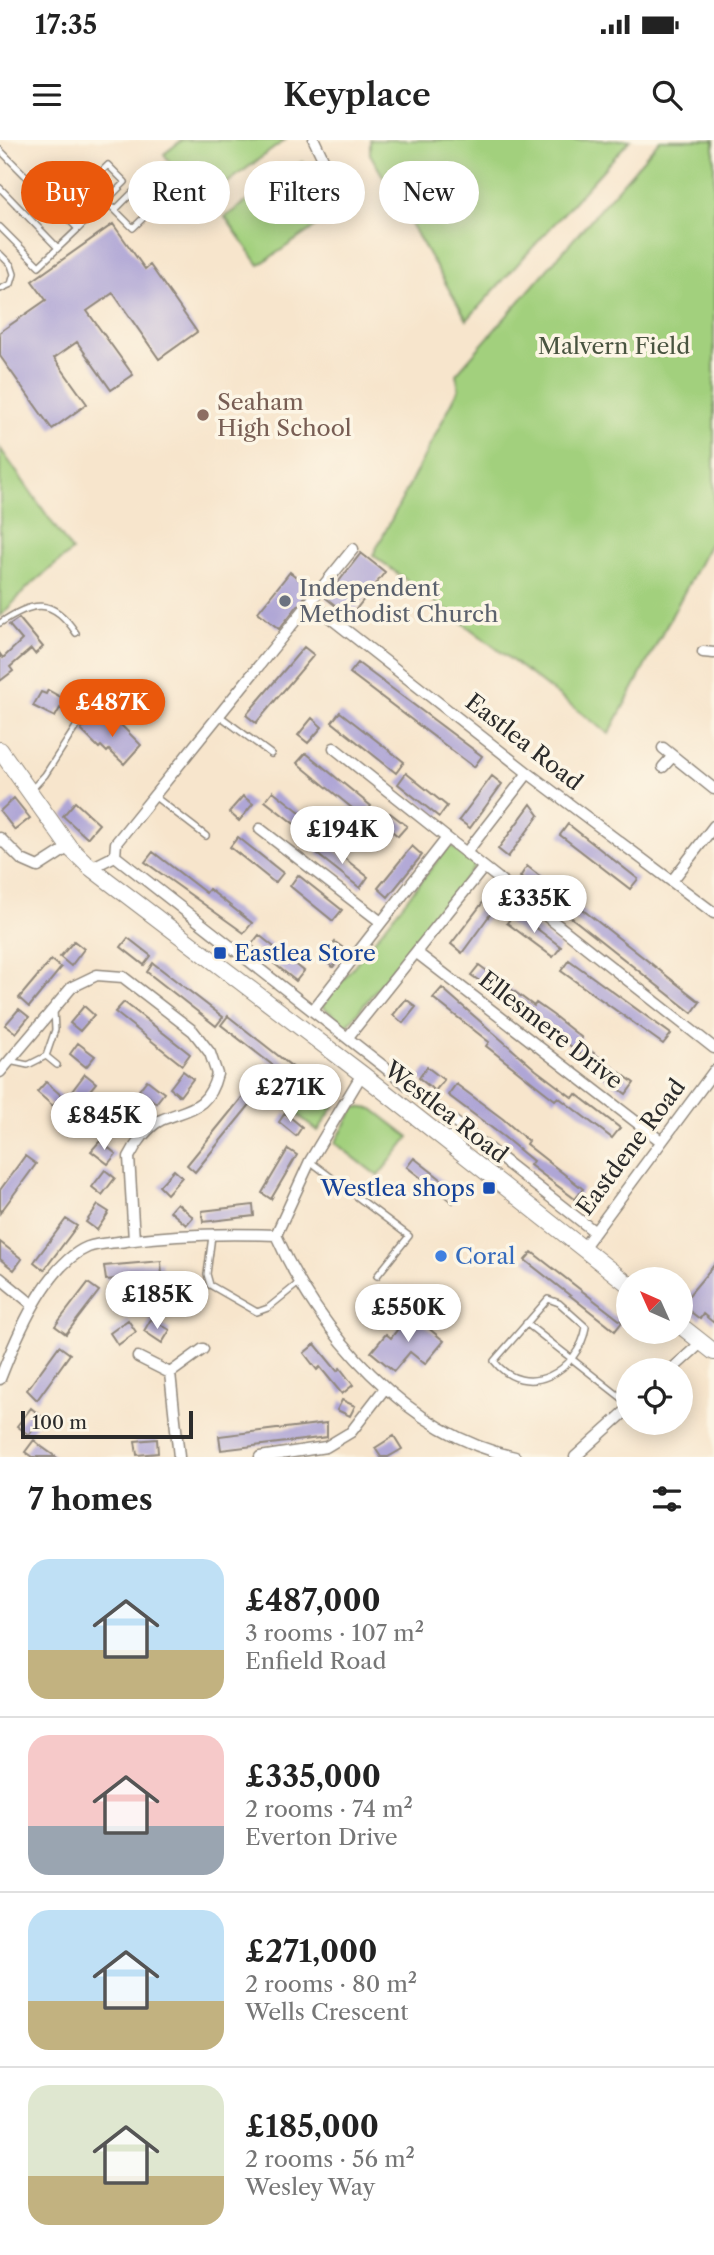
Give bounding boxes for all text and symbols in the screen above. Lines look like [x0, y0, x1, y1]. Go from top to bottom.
text: 17:35 [35, 9, 97, 41]
text: Keyplace [283, 75, 431, 114]
icon: menu [28, 76, 66, 114]
icon: search [648, 76, 686, 114]
chip: Buy [21, 161, 114, 224]
chip: Rent [128, 161, 230, 224]
chip: Filters [244, 161, 365, 224]
chip: New [379, 161, 479, 224]
park label: Malvern Field [538, 332, 690, 360]
place label: Seaham High School [217, 388, 352, 442]
marker: Seaham High School [195, 407, 211, 423]
place label: Independent Methodist Church [299, 574, 499, 628]
marker: Independent Methodist Church [277, 593, 293, 609]
pin: £487K [63, 680, 161, 739]
text: £487K [75, 688, 149, 716]
street label: Eastlea Road [460, 688, 588, 796]
pin: £194K [293, 806, 391, 866]
text: £194K [306, 815, 378, 843]
pin: £335K [485, 876, 583, 935]
text: £335K [498, 884, 570, 912]
place label: Eastlea Store [234, 939, 376, 967]
marker: Eastlea Store [212, 945, 228, 961]
street label: Ellesmere Drive [473, 965, 629, 1095]
street label: Westlea Road [378, 1055, 513, 1169]
pin: £271K [241, 1065, 339, 1124]
text: £271K [255, 1073, 325, 1101]
street label: Eastdene Road [571, 1073, 691, 1221]
pin: £845K [55, 1093, 153, 1152]
text: £845K [67, 1101, 141, 1129]
place label: Westlea shops [319, 1174, 475, 1202]
marker: Westlea shops [481, 1180, 497, 1196]
place label: Coral [455, 1242, 516, 1270]
marker: Coral [433, 1248, 449, 1264]
north arrow [616, 1267, 693, 1344]
map controls [616, 1267, 693, 1435]
pin: £185K [108, 1272, 206, 1331]
text: £185K [121, 1280, 193, 1308]
pin: £550K [359, 1284, 457, 1344]
text: £550K [371, 1293, 445, 1321]
button: locate [616, 1358, 693, 1435]
scale bar [21, 1408, 192, 1440]
text: 100 m [32, 1411, 87, 1434]
icon: filters [648, 1480, 686, 1518]
text: 7 homes [28, 1481, 153, 1518]
text: £487,000 [245, 1582, 381, 1619]
icon: home [84, 1587, 168, 1671]
text: 3 rooms · 107 m² [245, 1619, 424, 1647]
text: Enfield Road [245, 1647, 387, 1675]
text: £335,000 [245, 1758, 381, 1795]
icon: home [84, 1763, 168, 1847]
text: 2 rooms · 74 m² [245, 1795, 413, 1823]
text: Everton Drive [245, 1823, 398, 1851]
text: £271,000 [245, 1933, 377, 1970]
icon: home [84, 1938, 168, 2022]
text: 2 rooms · 80 m² [245, 1970, 417, 1998]
text: Wells Crescent [245, 1998, 408, 2026]
text: £185,000 [245, 2108, 379, 2145]
icon: home [84, 2113, 168, 2197]
text: 2 rooms · 56 m² [245, 2145, 415, 2173]
text: Wesley Way [245, 2173, 375, 2201]

